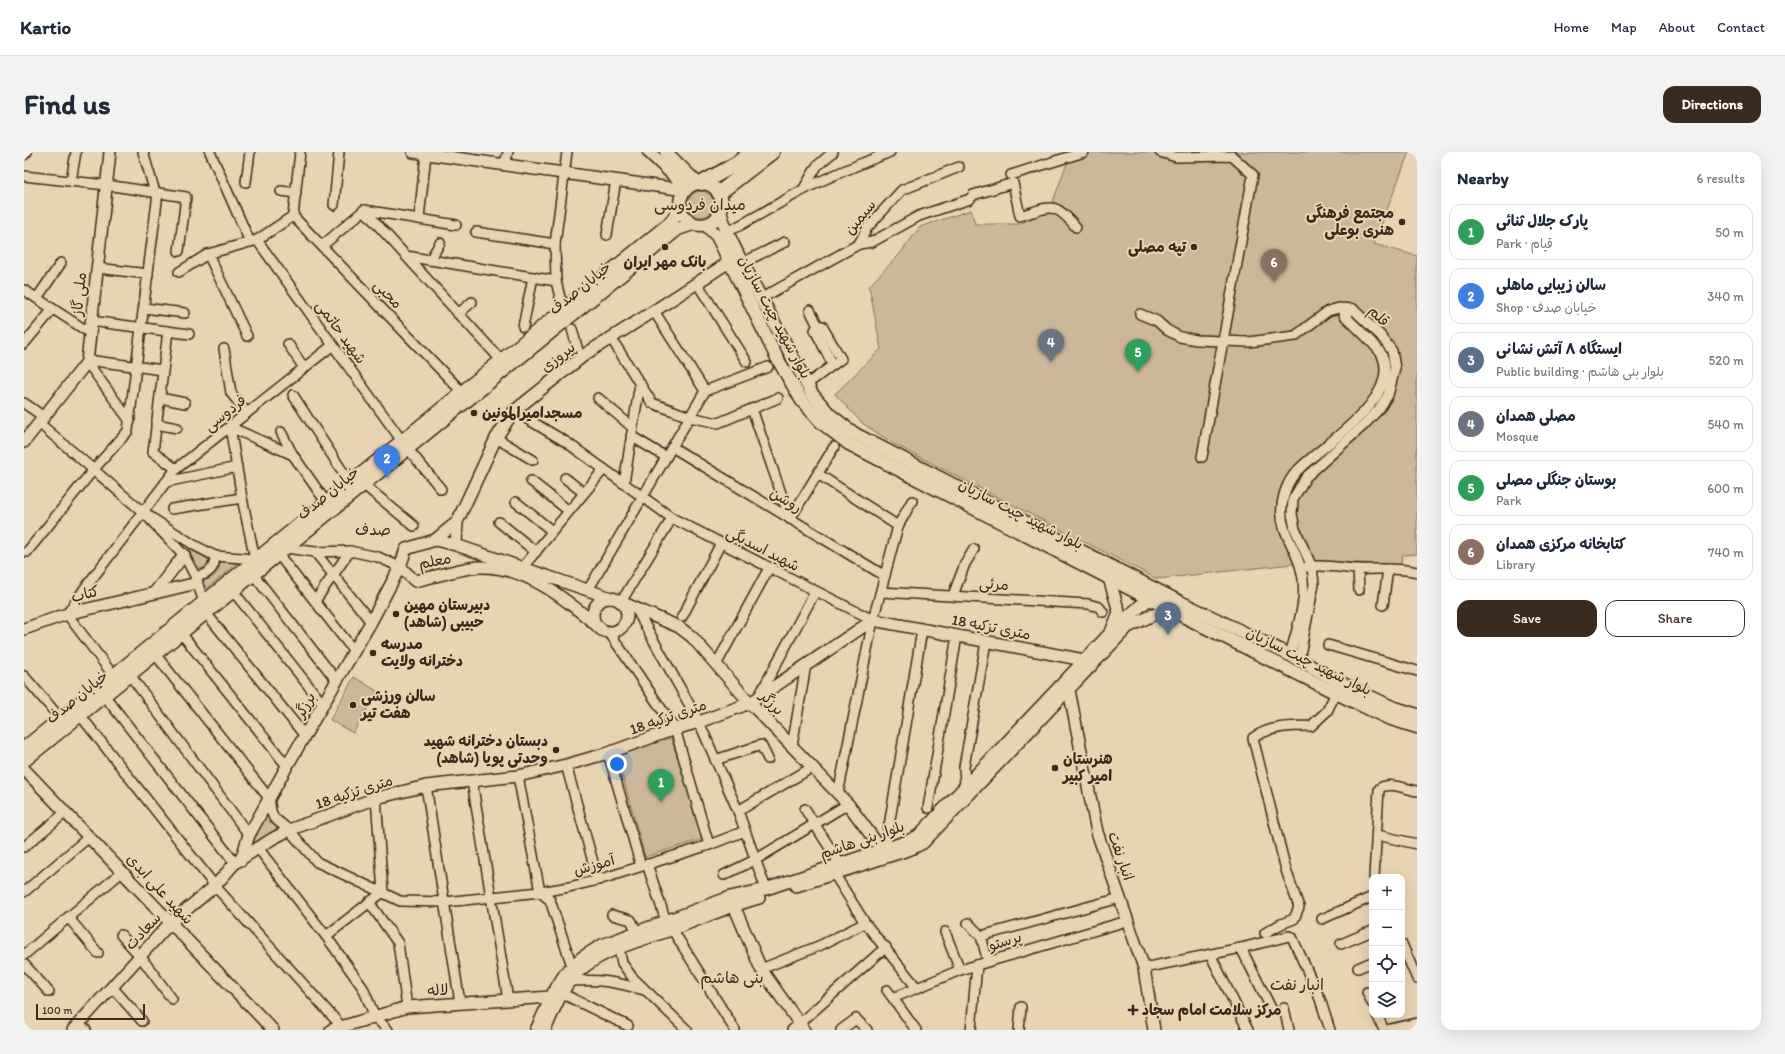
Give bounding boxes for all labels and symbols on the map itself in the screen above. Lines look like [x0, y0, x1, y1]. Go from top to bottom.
district label: میدان فردوسی [654, 195, 746, 215]
street label: سیمین [840, 196, 880, 238]
place label: مجتمع فرهنگی هنری بوعلی [1306, 203, 1394, 240]
marker: مجتمع فرهنگی هنری بوعلی [1397, 217, 1407, 227]
place label: تپه مصلی [1128, 238, 1187, 257]
marker: بانک مهر ایران [660, 242, 670, 252]
marker: تپه مصلی [1189, 242, 1199, 252]
pin: 6 [1261, 249, 1287, 282]
street label: بلوار شهید چیت سازیان [734, 252, 815, 382]
place label: بانک مهر ایران [624, 253, 706, 271]
street label: خیابان صدف [546, 258, 614, 318]
street label: ملی گاز [68, 271, 91, 318]
street label: محبی [369, 276, 406, 313]
street label: شهید حاتمی [311, 297, 370, 368]
street label: قلم [1363, 302, 1393, 332]
pin: 4 [1038, 329, 1064, 362]
street label: پیروزی [537, 338, 580, 377]
pin: 5 [1125, 339, 1151, 372]
street label: فردوسی [200, 391, 250, 436]
place label: مسجدامیرالمونین [482, 404, 582, 423]
marker: مسجدامیرالمونین [469, 408, 479, 418]
pin: 2 [374, 445, 400, 478]
street label: خیابان صدف [294, 463, 362, 523]
street label: بلوار شهید چیت سازیان [955, 475, 1086, 554]
street label: روشن [767, 483, 805, 517]
district label: صدف [355, 520, 391, 539]
street label: شهید اسدبگی [723, 523, 803, 576]
street label: معلم [417, 549, 453, 576]
street label: مرئی [978, 574, 1009, 595]
street label: کتاب [69, 582, 101, 606]
place label: دبیرستان مهین حبیبی (شاهد) [404, 596, 490, 632]
pin: 3 [1155, 602, 1181, 635]
marker: دبیرستان مهین حبیبی (شاهد) [391, 609, 401, 619]
street label: 18 متری تزکیه [950, 611, 1032, 643]
street label: بلوار شهید چیت سازیان [1243, 623, 1375, 700]
place label: مدرسه دخترانه ولایت [381, 635, 463, 670]
marker: مدرسه دخترانه ولایت [368, 648, 378, 658]
street label: خیابان صدف [43, 667, 111, 727]
street label: برزگر [756, 686, 788, 719]
place label: سالن ورزشی هفت تیر [359, 687, 436, 722]
street label: برزگر [290, 689, 319, 722]
street label: 18 متری تزکیه [627, 695, 709, 739]
marker: سالن ورزشی هفت تیر [348, 700, 358, 710]
place label: دبستان دخترانه شهید وحدتی پویا (شاهد) [424, 732, 548, 768]
marker: دبستان دخترانه شهید وحدتی پویا (شاهد) [551, 745, 561, 755]
place label: هنرستان امیر کبیر [1061, 750, 1113, 785]
your location [607, 754, 627, 774]
marker: هنرستان امیر کبیر [1050, 763, 1060, 773]
pin: 1 [648, 769, 674, 802]
street label: 18 متری تزکیه [313, 771, 395, 813]
street label: بلوار بنی هاشم [817, 817, 908, 866]
street label: انبار نفت [1104, 829, 1138, 883]
street label: شهید علی ابدی [122, 850, 197, 929]
street label: آموزش [571, 850, 618, 879]
street label: سعادت [121, 909, 165, 953]
street label: پرستو [985, 927, 1024, 956]
district label: بنی هاشم [700, 968, 764, 990]
district label: انبار نفت [1270, 975, 1324, 994]
street label: لاله [427, 980, 449, 1000]
place label: مرکز سلامت امام سجاد [1142, 1001, 1282, 1021]
scale bar [36, 1002, 145, 1021]
marker: مرکز سلامت امام سجاد [1127, 1004, 1139, 1016]

